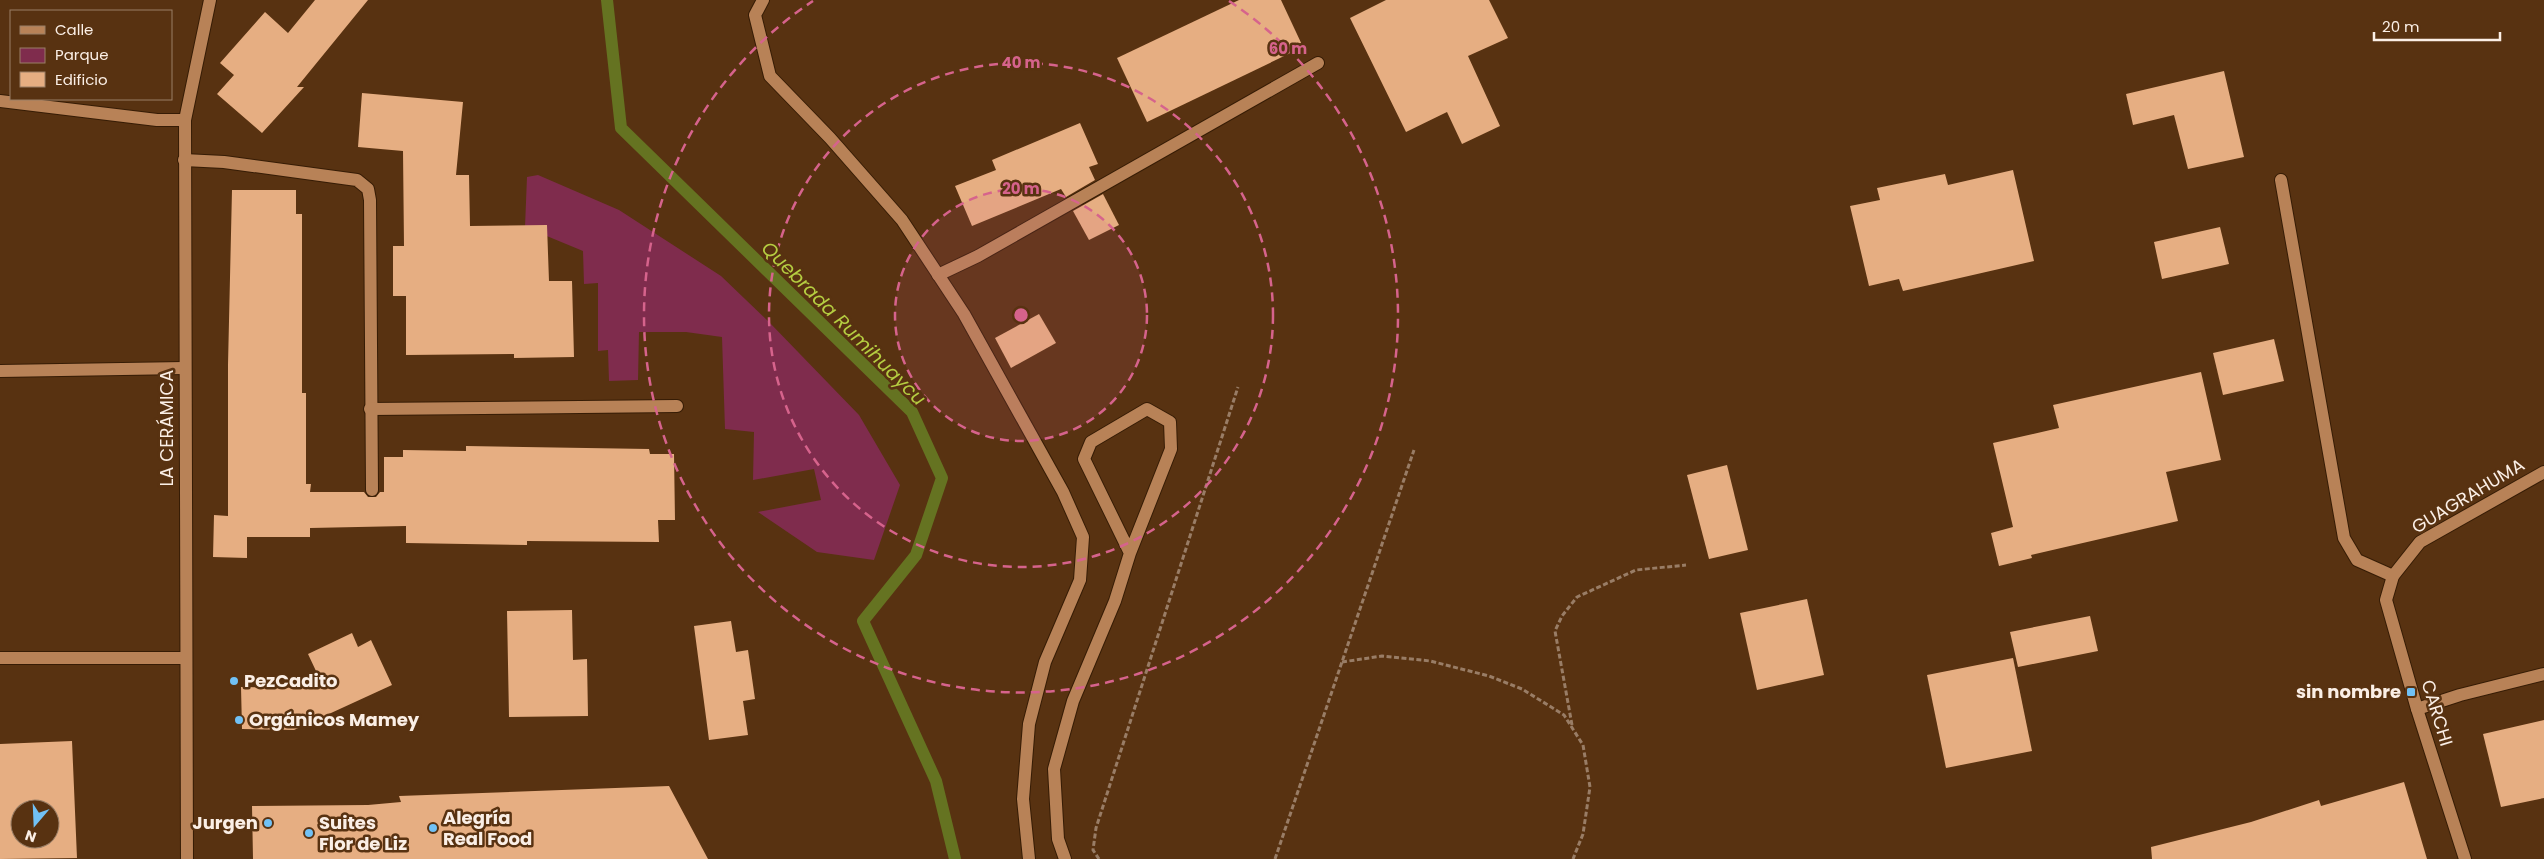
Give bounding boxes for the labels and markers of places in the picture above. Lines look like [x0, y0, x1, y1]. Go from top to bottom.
centre of rings [1012, 306, 1030, 324]
place label: PezCadito [244, 668, 338, 693]
marker: PezCadito [228, 675, 240, 687]
place label: sin nombre [2296, 679, 2401, 704]
marker: sin nombre [2405, 686, 2417, 698]
place label: Orgánicos Mamey [249, 707, 420, 732]
marker: Orgánicos Mamey [233, 714, 245, 726]
place label: Alegría Real Food [443, 805, 532, 851]
place label: Jurgen [192, 810, 258, 835]
place label: Suites Flor de Liz [319, 810, 407, 856]
marker: Jurgen [262, 817, 274, 829]
marker: Alegría Real Food [427, 822, 439, 834]
marker: Suites Flor de Liz [303, 827, 315, 839]

